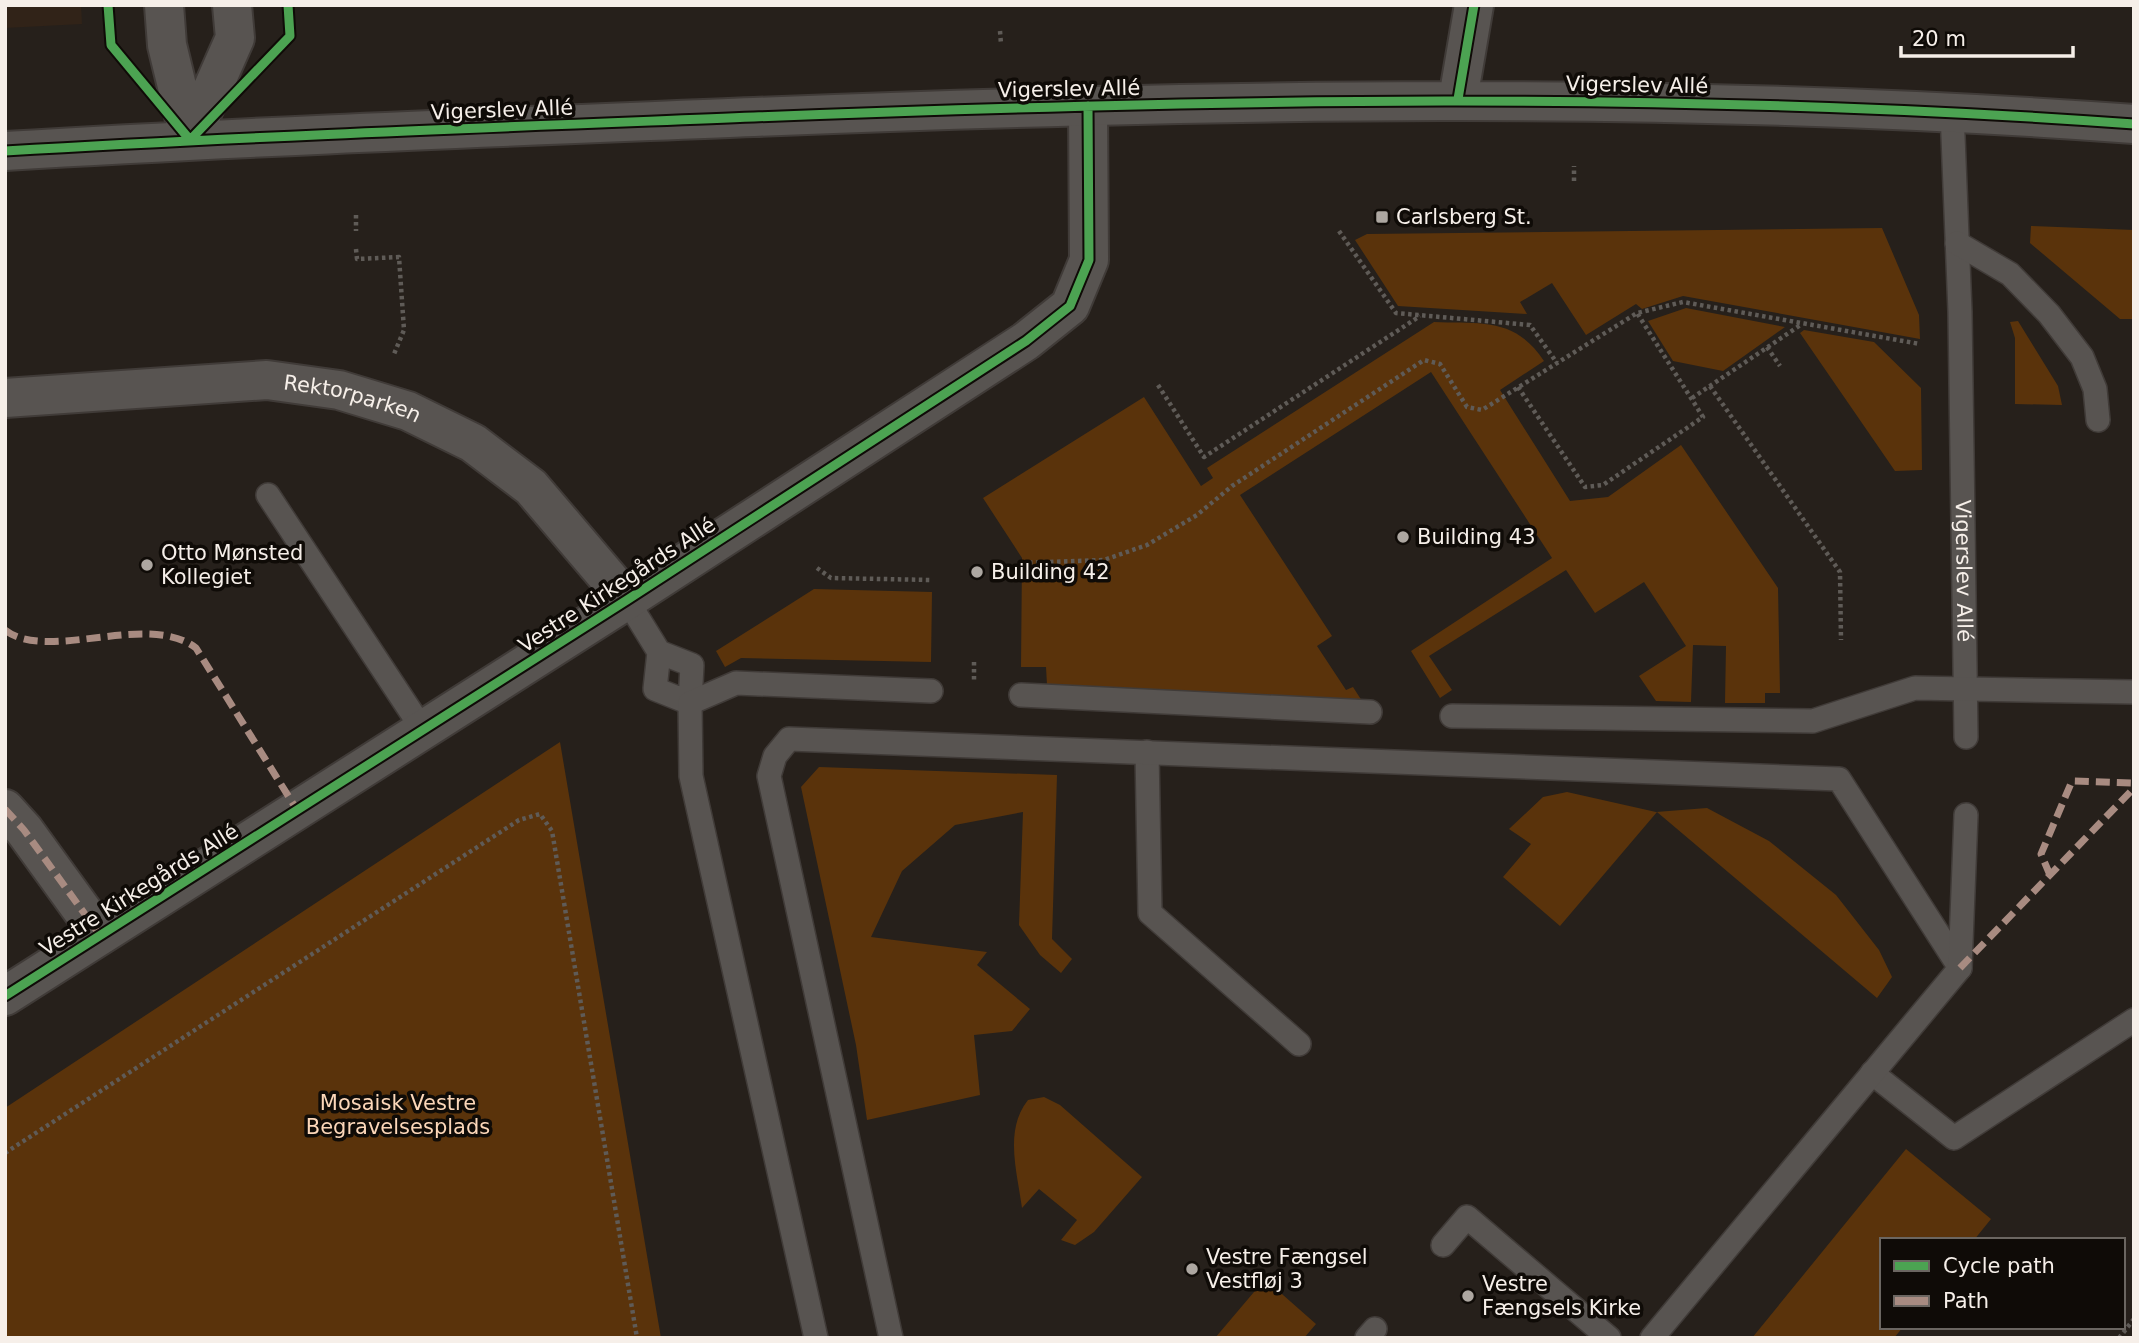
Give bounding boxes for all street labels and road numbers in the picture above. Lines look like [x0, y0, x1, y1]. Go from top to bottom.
street label: Vigerslev Allé [1566, 72, 1708, 98]
street label: Vigerslev Allé [998, 76, 1140, 102]
street label: Vigerslev Allé [430, 96, 574, 124]
street label: Rektorparken [282, 370, 425, 428]
street label: Vigerslev Allé [1951, 499, 1977, 642]
street label: Vestre Kirkegårds Allé [514, 512, 720, 658]
street label: Vestre Kirkegårds Allé [35, 818, 243, 961]

